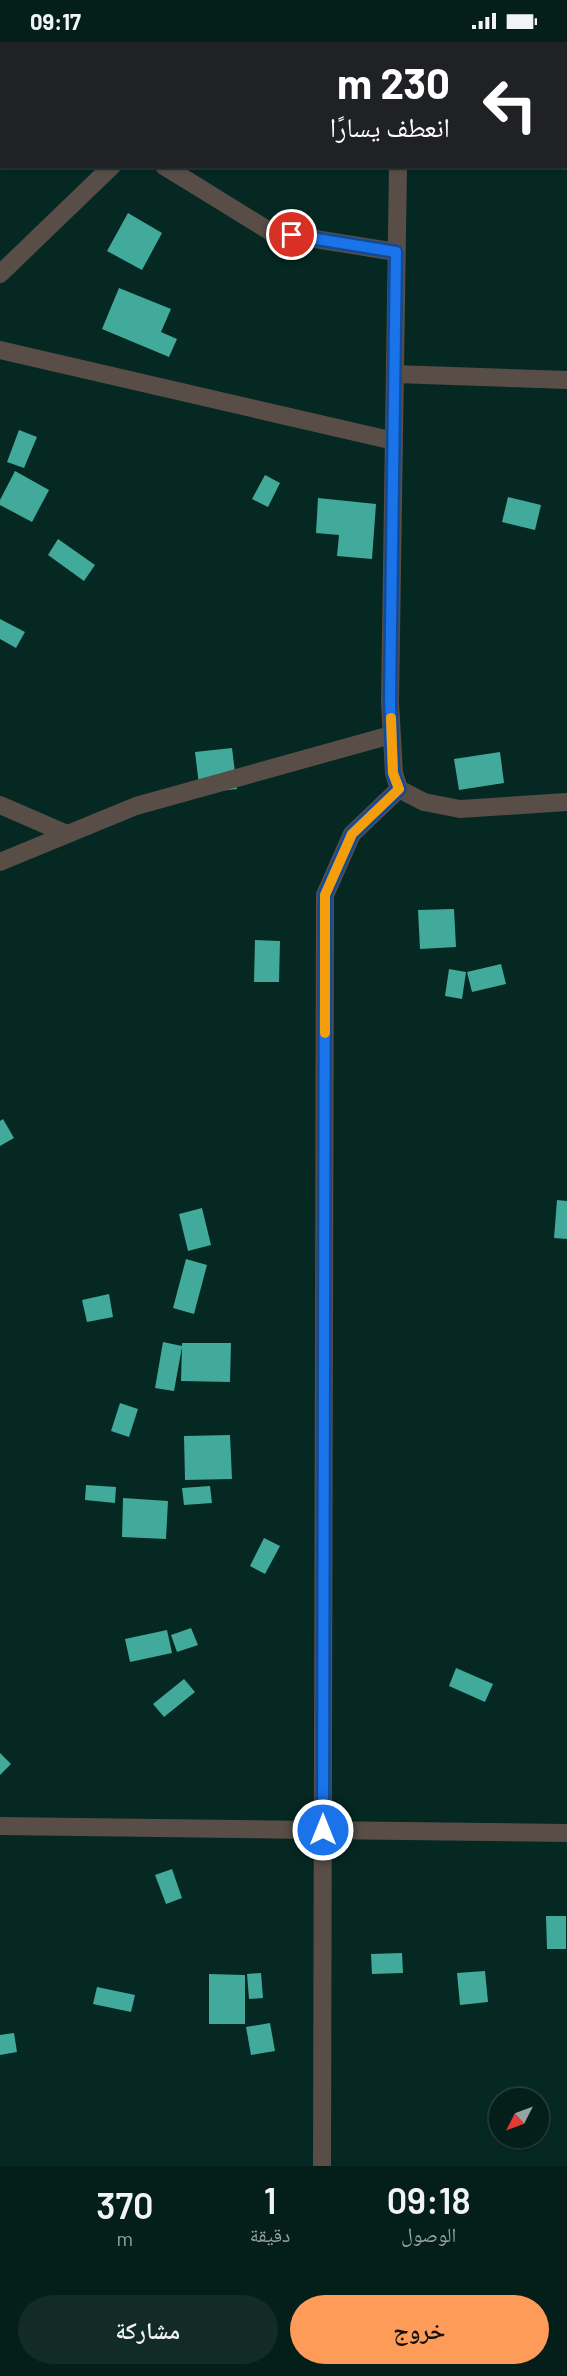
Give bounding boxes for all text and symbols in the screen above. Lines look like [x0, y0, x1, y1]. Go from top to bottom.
text: 09:17 [30, 8, 81, 34]
text: 230 m [337, 57, 450, 107]
icon: left [471, 66, 549, 144]
text: انعطف يسارًا [330, 110, 450, 142]
pin [266, 209, 317, 260]
icon: arrive [275, 218, 308, 251]
position arrow [291, 1798, 355, 1862]
north arrow [489, 2088, 549, 2148]
map controls [489, 2088, 549, 2148]
text: 1 [264, 2178, 276, 2221]
text: 09:18 [387, 2178, 471, 2221]
text: 370 [96, 2183, 153, 2226]
text: دقيقة [250, 2222, 290, 2246]
text: الوصول [401, 2222, 456, 2246]
text: m [117, 2226, 133, 2250]
button: مشاركة [18, 2295, 278, 2364]
button: خروج [290, 2295, 549, 2364]

